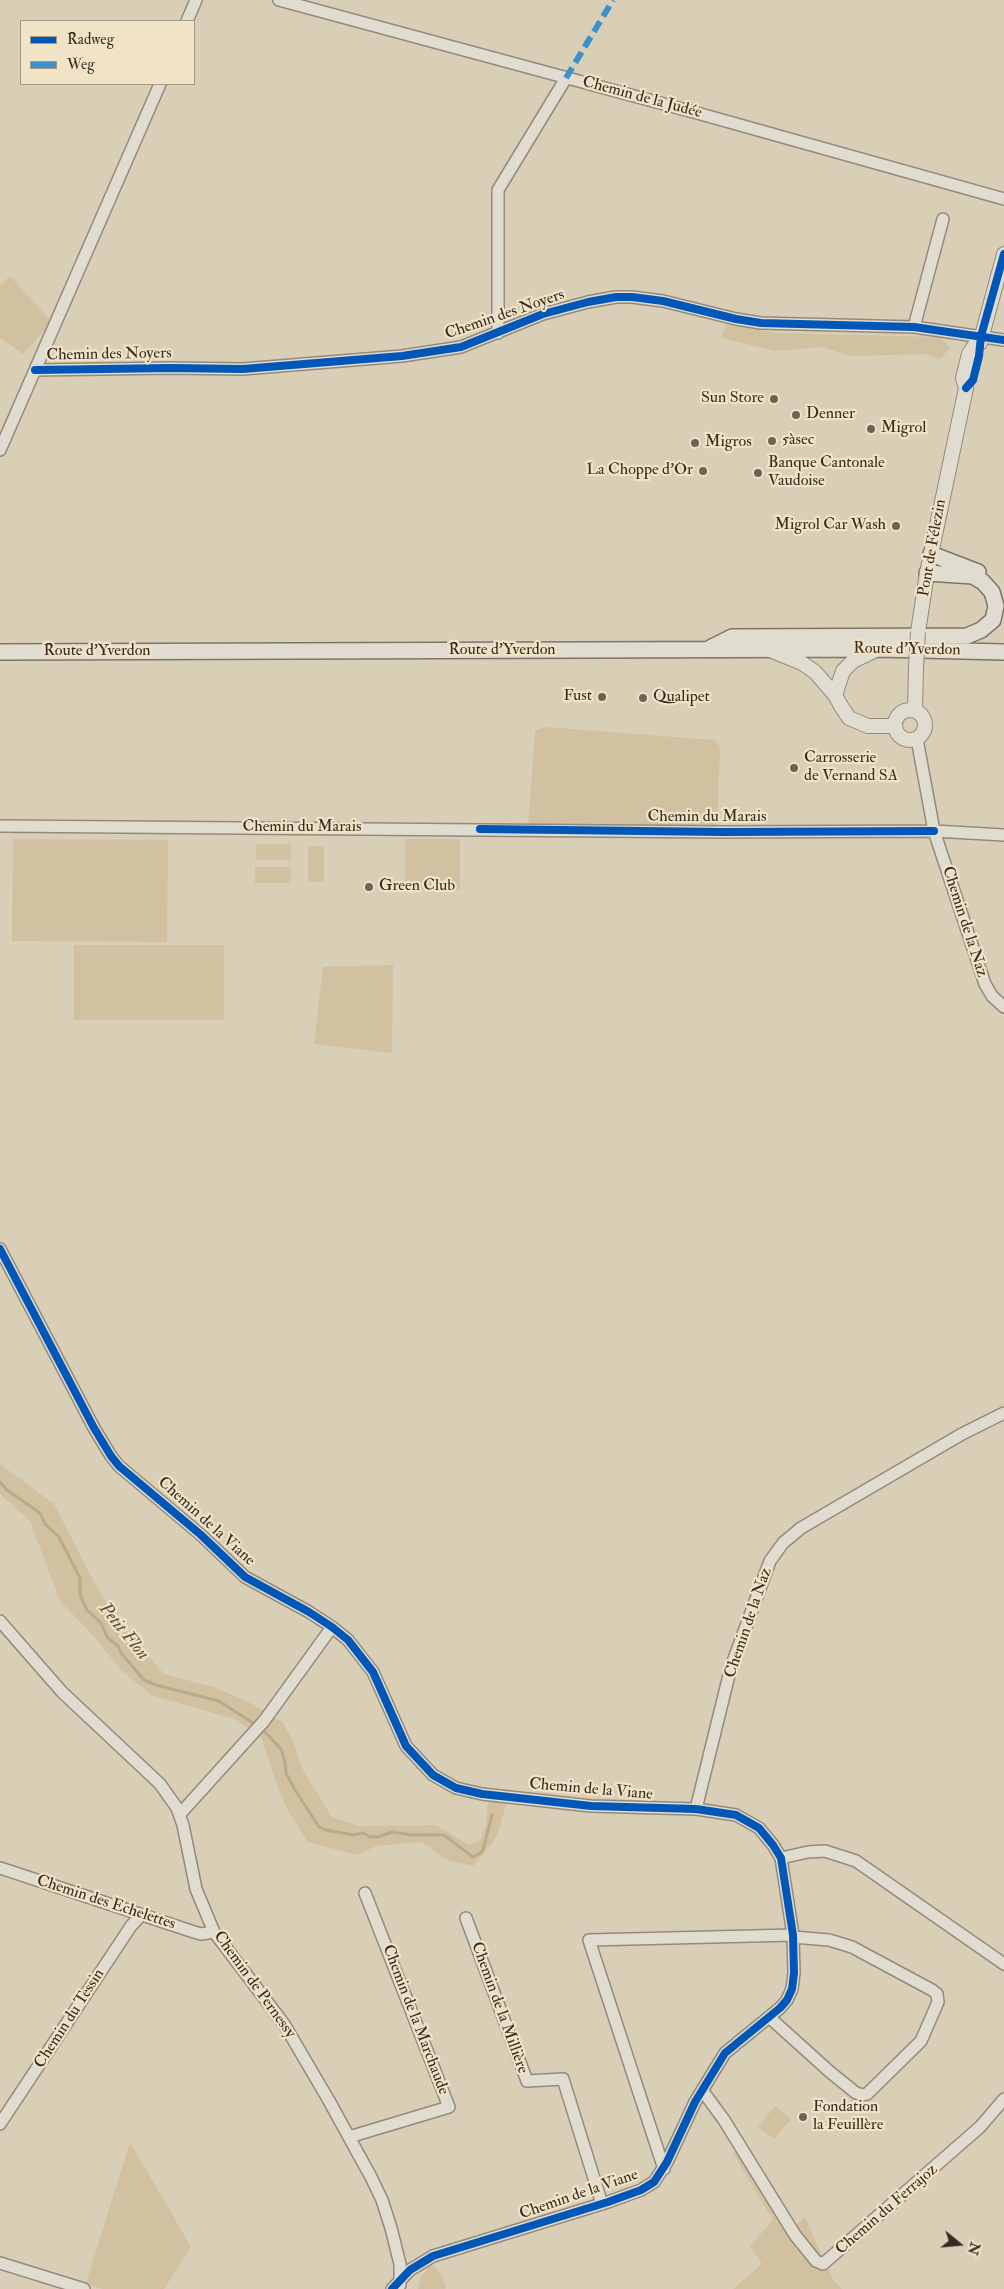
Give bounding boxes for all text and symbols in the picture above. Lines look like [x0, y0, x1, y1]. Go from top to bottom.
legend [20, 20, 195, 85]
text: Radweg [67, 30, 114, 49]
text: Weg [67, 55, 95, 74]
street label: Chemin de la Judée [580, 73, 704, 123]
street label: Chemin des Noyers [443, 286, 567, 344]
street label: Chemin des Noyers [46, 344, 172, 366]
place label: Sun Store [701, 389, 764, 409]
marker: Sun Store [768, 393, 780, 405]
place label: Denner [806, 405, 855, 425]
marker: Denner [790, 409, 802, 421]
place label: Migrol [881, 419, 926, 439]
marker: Migrol [865, 423, 877, 435]
place label: 5àsec [782, 431, 814, 451]
place label: Migros [705, 433, 752, 453]
marker: 5àsec [766, 435, 778, 447]
marker: Migros [689, 437, 701, 449]
place label: Banque Cantonale Vaudoise [768, 454, 885, 492]
place label: La Choppe d'Or [587, 461, 693, 481]
marker: La Choppe d'Or [697, 465, 709, 477]
marker: Banque Cantonale Vaudoise [752, 467, 764, 479]
street label: Pont de Félezin [915, 498, 951, 598]
place label: Migrol Car Wash [775, 516, 886, 536]
marker: Migrol Car Wash [890, 520, 902, 532]
street label: Route d'Yverdon [853, 639, 961, 661]
street label: Route d'Yverdon [448, 641, 556, 661]
street label: Route d'Yverdon [43, 642, 151, 662]
place label: Fust [563, 687, 592, 707]
place label: Qualipet [653, 688, 710, 708]
marker: Fust [596, 691, 608, 703]
marker: Qualipet [637, 692, 649, 704]
place label: Carrosserie de Vernand SA [804, 749, 898, 787]
marker: Carrosserie de Vernand SA [788, 762, 800, 774]
street label: Chemin du Marais [648, 808, 766, 828]
street label: Chemin du Marais [243, 818, 361, 838]
street label: Chemin de la Naz [937, 864, 991, 980]
place label: Green Club [379, 877, 455, 897]
marker: Green Club [363, 881, 375, 893]
street label: Chemin de la Viane [153, 1473, 259, 1571]
street label: Chemin de la Naz [721, 1565, 777, 1681]
water label: Petit Flon [93, 1599, 153, 1665]
street label: Chemin de la Viane [528, 1775, 654, 1805]
street label: Chemin des Echelettes [34, 1871, 178, 1935]
street label: Chemin de Pernessy [209, 1928, 299, 2042]
street label: Chemin de la Millière [466, 1940, 532, 2076]
street label: Chemin de la Marchaude [378, 1942, 452, 2098]
street label: Chemin du Tessin [31, 1966, 109, 2072]
place label: Fondation la Feuillère [813, 2098, 883, 2136]
marker: Fondation la Feuillère [797, 2111, 809, 2123]
street label: Chemin du Ferrajoz [832, 2161, 942, 2259]
street label: Chemin de la Viane [517, 2166, 641, 2224]
north arrow [934, 2219, 984, 2269]
text: N [964, 2240, 984, 2257]

